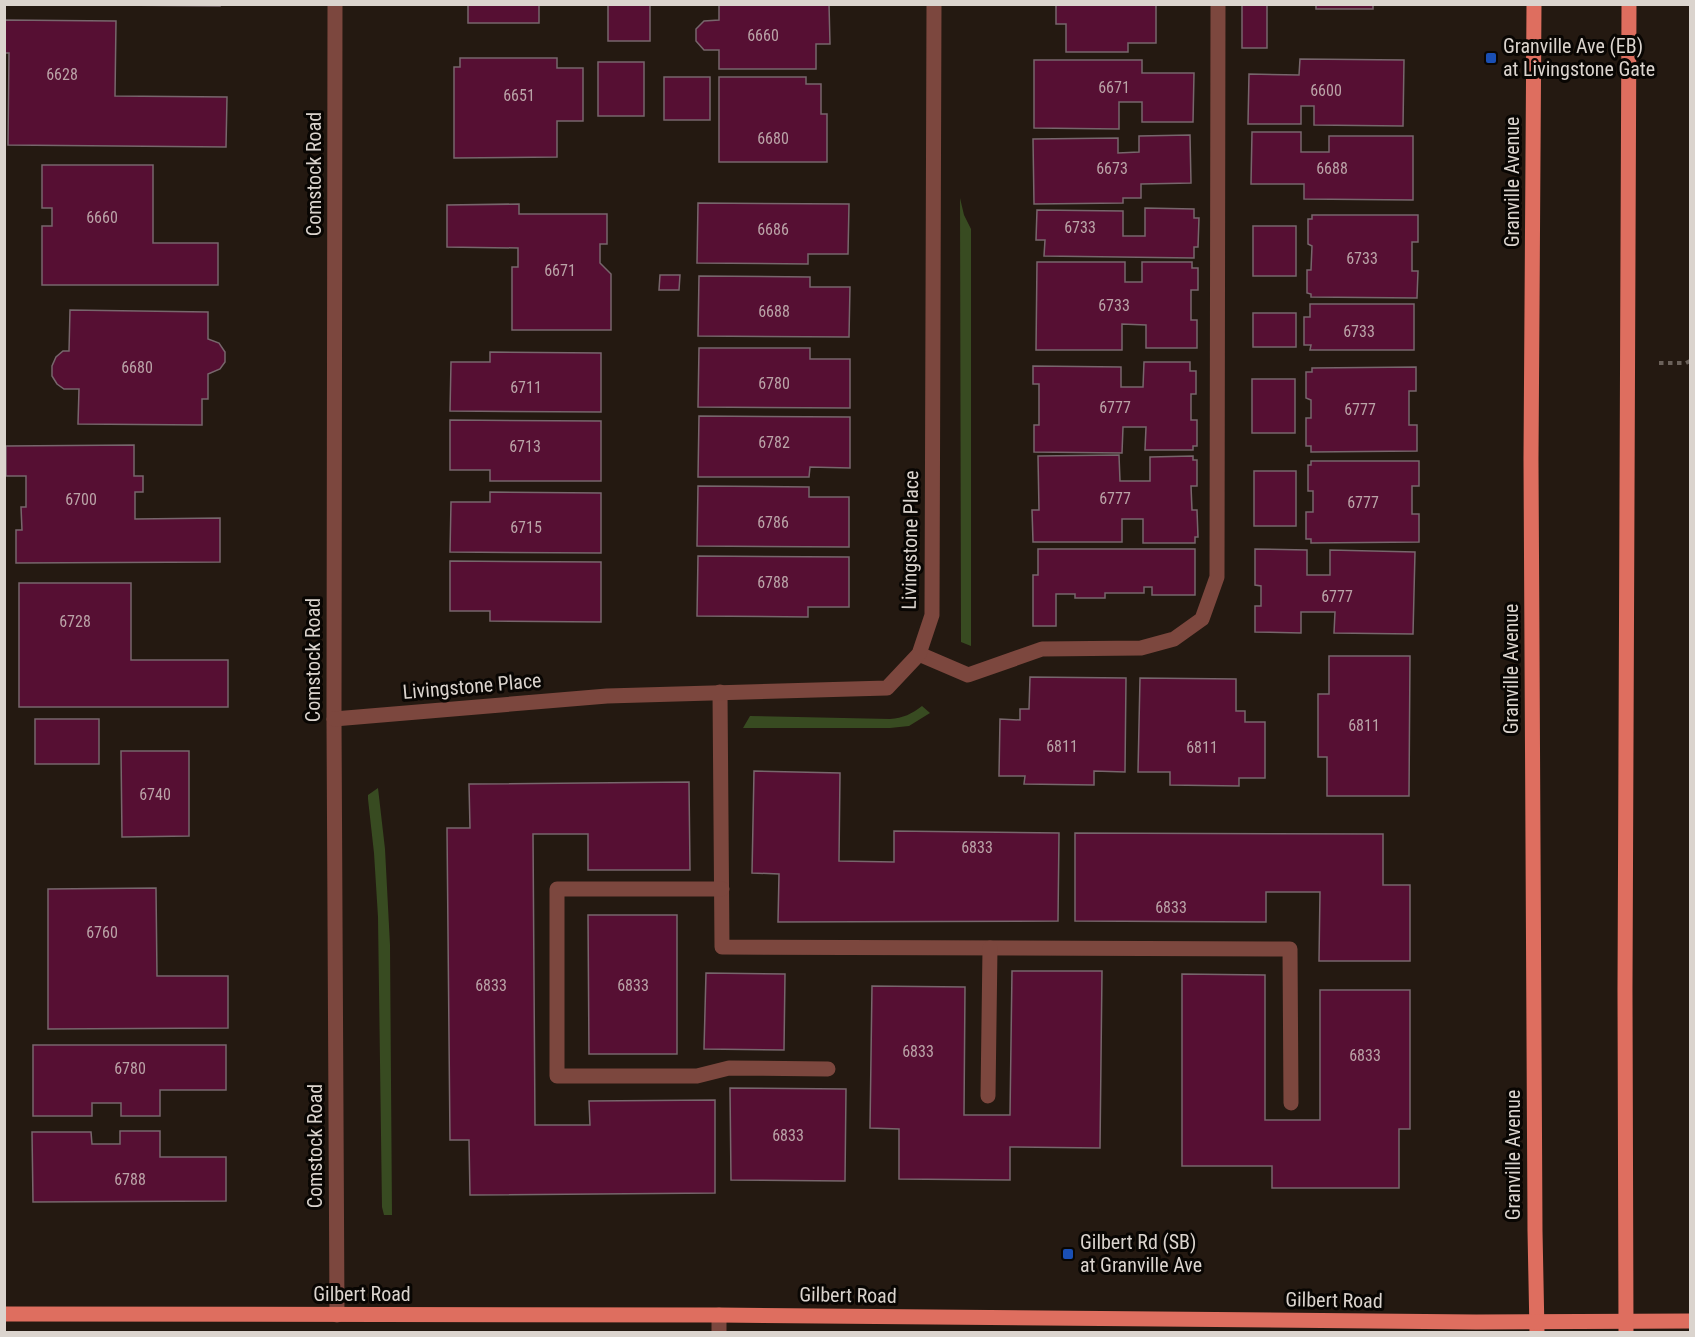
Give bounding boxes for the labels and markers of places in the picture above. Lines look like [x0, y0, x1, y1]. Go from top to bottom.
place label: Granville Ave (EB) at Livingstone Gate [1503, 34, 1655, 81]
marker: Granville Ave (EB) at Livingstone Gate [1484, 51, 1498, 65]
place label: Gilbert Rd (SB) at Granville Ave [1080, 1230, 1202, 1277]
marker: Gilbert Rd (SB) at Granville Ave [1061, 1247, 1075, 1261]

